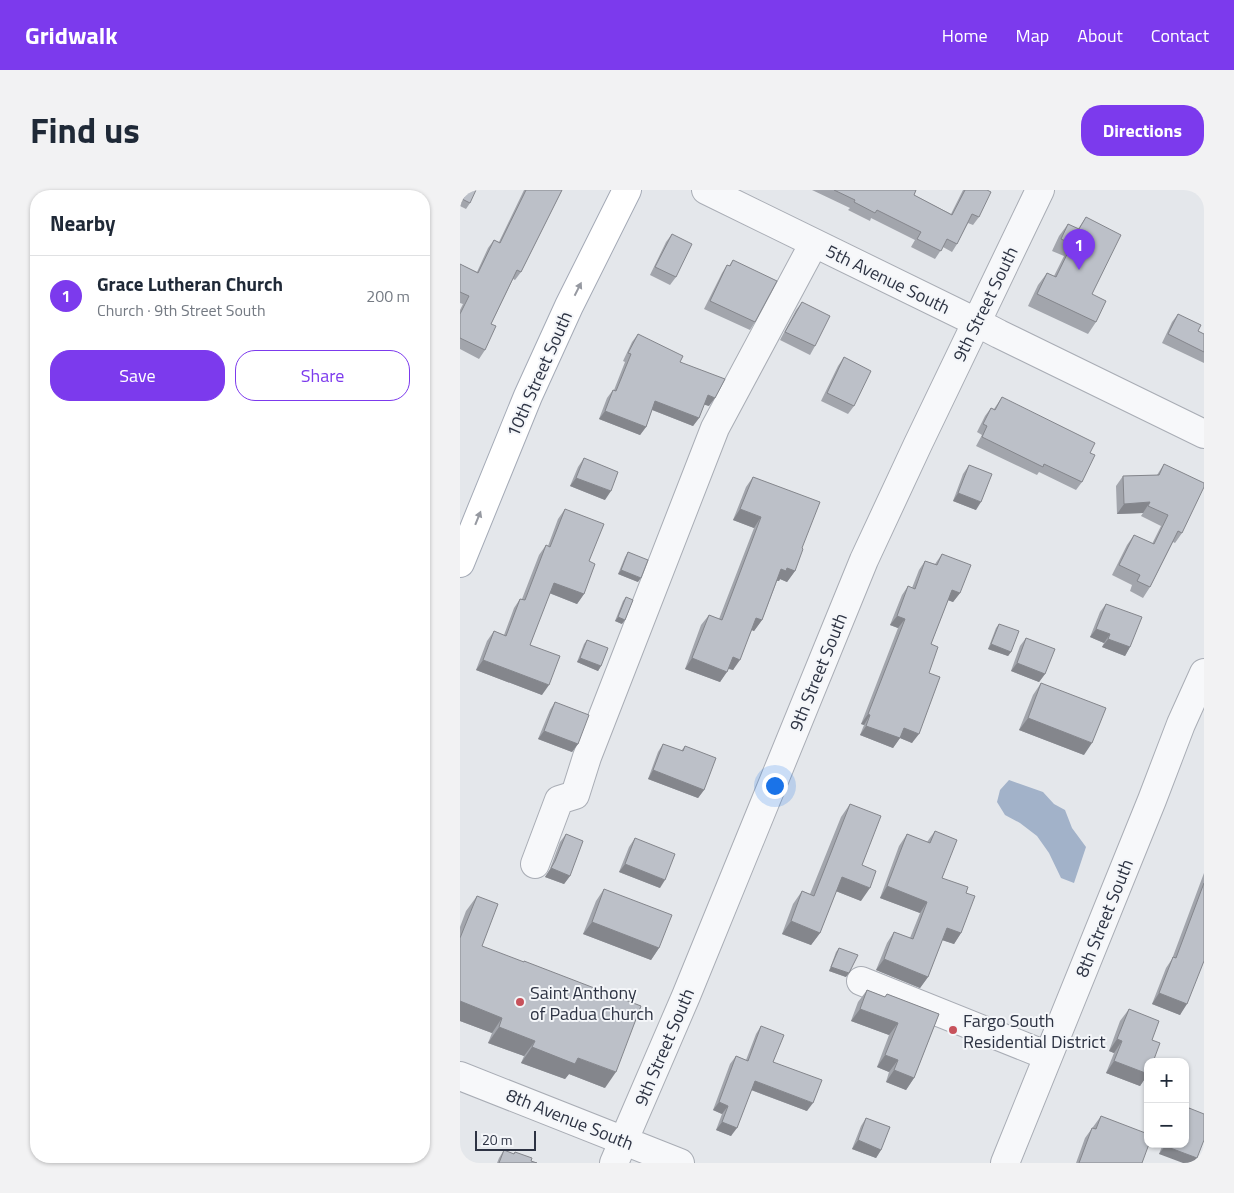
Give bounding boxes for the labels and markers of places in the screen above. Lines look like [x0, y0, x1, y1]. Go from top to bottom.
pin: 1 [1063, 229, 1095, 270]
place label: Saint Anthony of Padua Church [530, 979, 654, 1027]
marker: Saint Anthony of Padua Church [514, 996, 526, 1008]
place label: Fargo South Residential District [963, 1007, 1106, 1055]
marker: Fargo South Residential District [947, 1024, 959, 1036]

